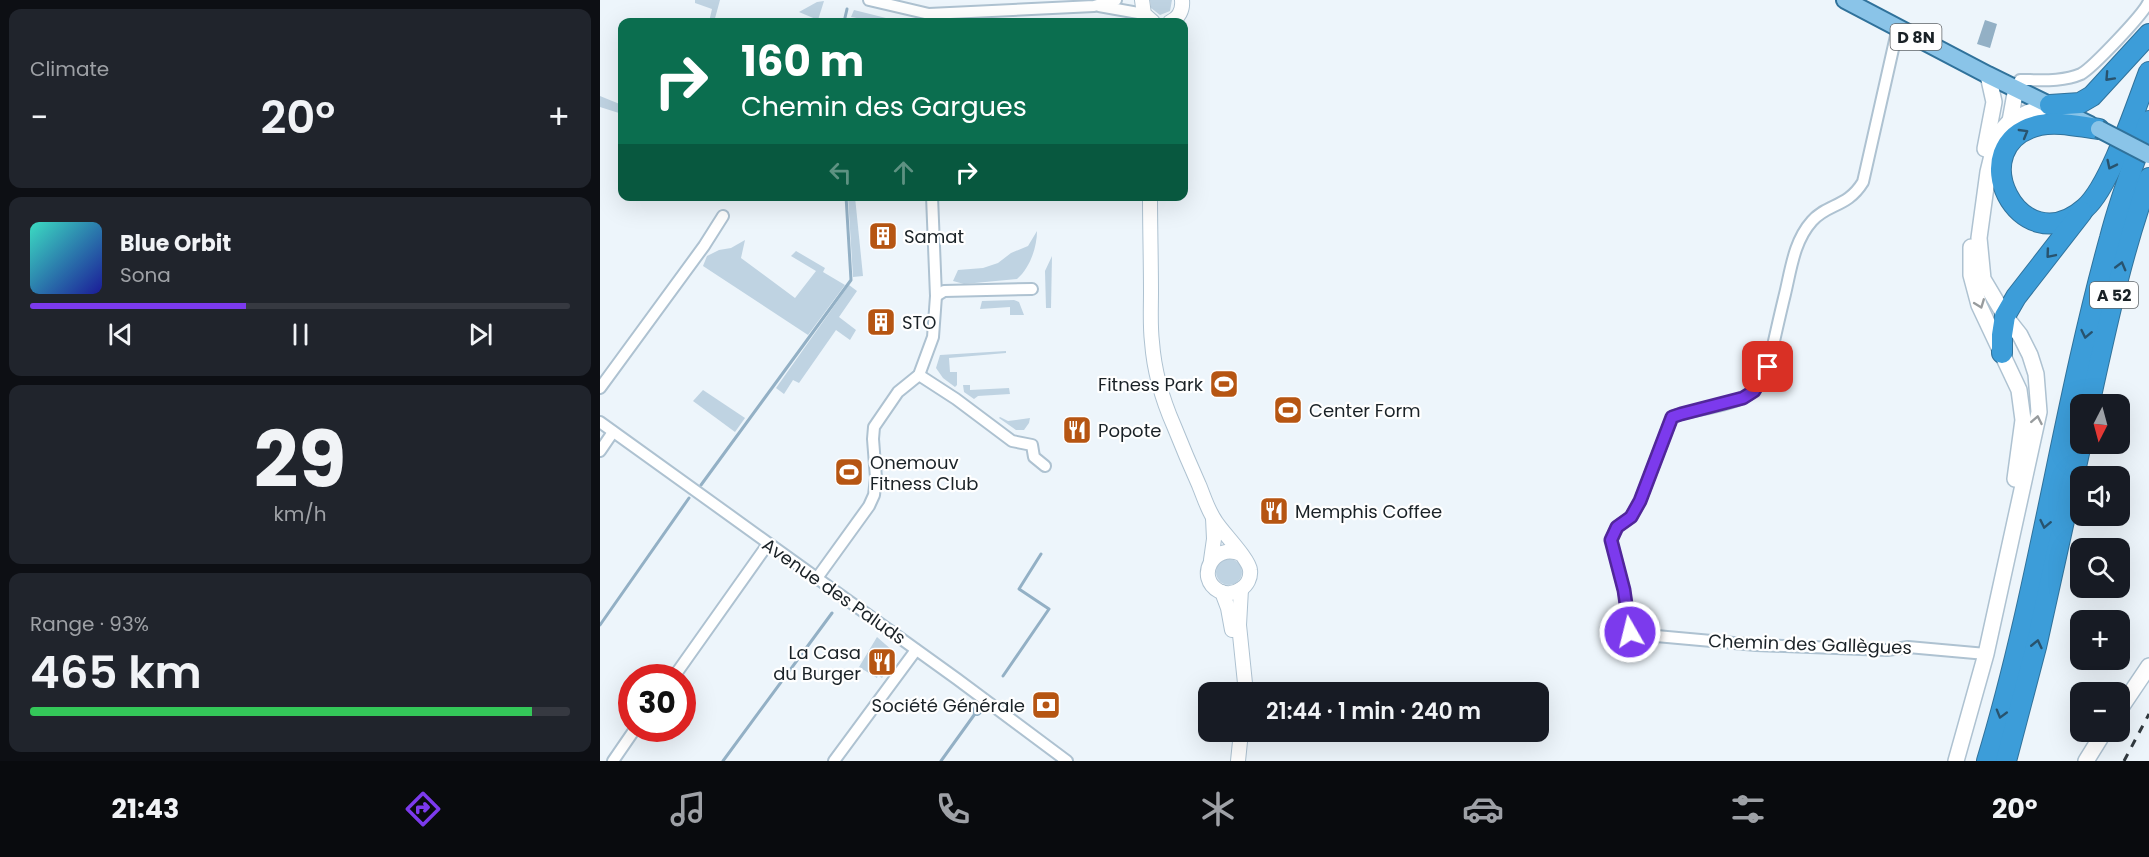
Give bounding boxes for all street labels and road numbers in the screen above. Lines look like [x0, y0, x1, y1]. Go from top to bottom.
road number: D 8N [1890, 24, 1942, 50]
road number: A 52 [2090, 282, 2138, 308]
street label: Avenue des Paluds [757, 532, 911, 650]
street label: Chemin des Gallègues [1708, 628, 1912, 660]

